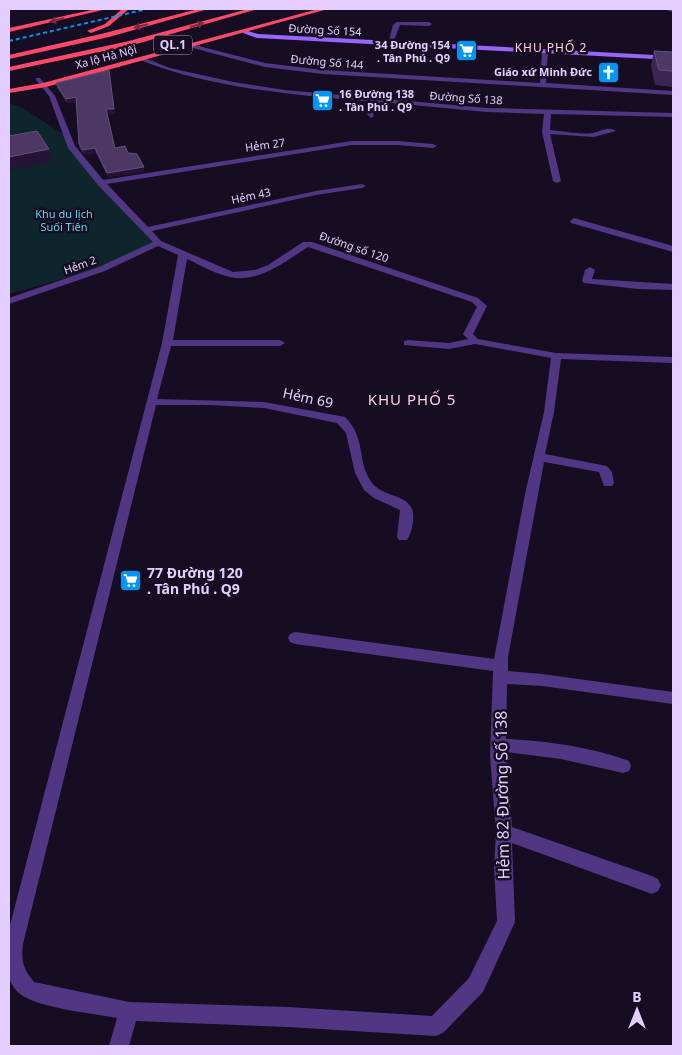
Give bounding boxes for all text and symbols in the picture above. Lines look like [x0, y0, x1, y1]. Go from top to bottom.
one-way arrow [49, 16, 64, 24]
one-way arrow [190, 20, 205, 28]
street label: Đường Số 154 [288, 20, 363, 39]
one-way arrow [133, 22, 148, 30]
road number: QL.1 [154, 36, 192, 54]
place label: 34 Đường 154 . Tân Phú . Q9 [375, 37, 451, 65]
supermarket icon: 34 Đường 154 . Tân Phú . Q9 [454, 39, 478, 63]
district label: KHU PHỐ 2 [515, 39, 587, 56]
street label: Xa lộ Hà Nội [74, 41, 138, 72]
street label: Đường Số 144 [290, 51, 365, 72]
church icon: Giáo xứ Minh Đức [596, 60, 620, 84]
place label: Giáo xứ Minh Đức [494, 64, 592, 79]
place label: 16 Đường 138 . Tân Phú . Q9 [339, 86, 414, 114]
street label: Đường Số 138 [429, 87, 503, 108]
supermarket icon: 16 Đường 138 . Tân Phú . Q9 [311, 88, 335, 112]
street label: Hẻm 27 [244, 134, 286, 155]
street label: Hẻm 43 [230, 184, 272, 207]
park label: Khu du lịch Suối Tiên [35, 206, 93, 234]
street label: Đường số 120 [318, 228, 391, 265]
street label: Hẻm 2 [61, 252, 98, 277]
street label: Hẻm 69 [281, 383, 335, 412]
district label: KHU PHỐ 5 [368, 389, 456, 409]
place label: 77 Đường 120 . Tân Phú . Q9 [147, 563, 243, 598]
supermarket icon: 77 Đường 120 . Tân Phú . Q9 [119, 569, 143, 593]
street label: Hẻm 82 Đường Số 138 [490, 710, 514, 880]
north arrow [612, 985, 662, 1035]
text: B [632, 987, 642, 1006]

